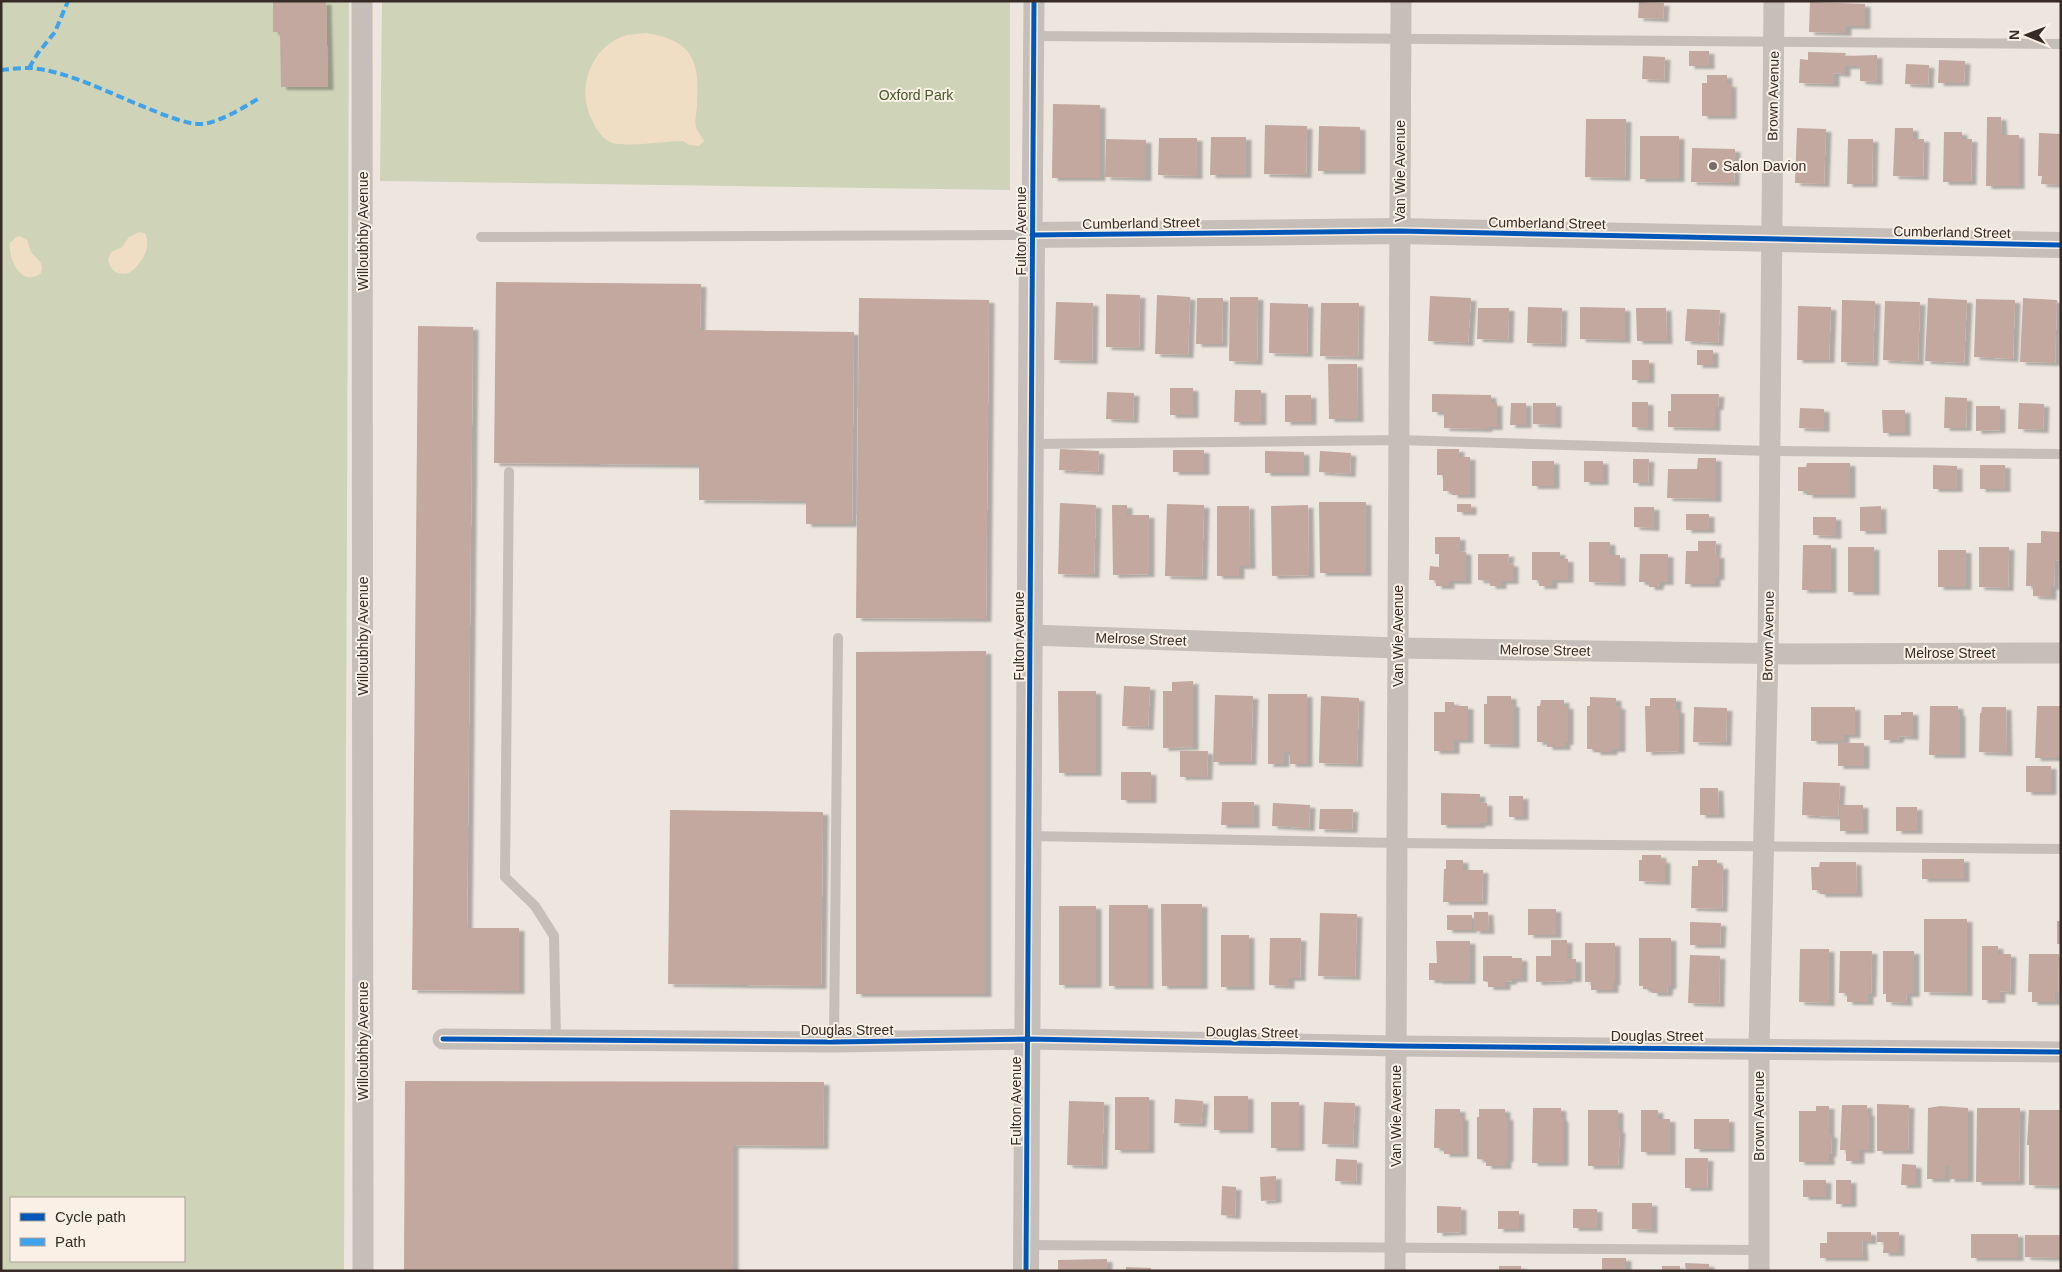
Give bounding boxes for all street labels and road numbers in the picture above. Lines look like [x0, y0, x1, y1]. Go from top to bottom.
street label: Brown Avenue [1764, 51, 1782, 141]
street label: Van Wie Avenue [1392, 120, 1408, 222]
street label: Willoubhby Avenue [355, 171, 371, 290]
street label: Fulton Avenue [1013, 186, 1029, 276]
street label: Cumberland Street [1082, 214, 1200, 232]
street label: Cumberland Street [1488, 214, 1606, 232]
street label: Cumberland Street [1893, 223, 2011, 241]
street label: Willoubhby Avenue [355, 576, 371, 695]
street label: Van Wie Avenue [1390, 585, 1406, 687]
street label: Fulton Avenue [1011, 591, 1027, 681]
street label: Brown Avenue [1759, 591, 1777, 681]
street label: Melrose Street [1095, 629, 1187, 649]
street label: Melrose Street [1499, 641, 1591, 659]
street label: Melrose Street [1904, 645, 1996, 661]
street label: Willoubhby Avenue [355, 981, 371, 1100]
street label: Douglas Street [801, 1022, 893, 1038]
street label: Douglas Street [1206, 1023, 1299, 1041]
street label: Douglas Street [1611, 1028, 1703, 1044]
street label: Fulton Avenue [1008, 1056, 1024, 1146]
street label: Van Wie Avenue [1388, 1065, 1404, 1167]
street label: Brown Avenue [1751, 1071, 1767, 1161]

